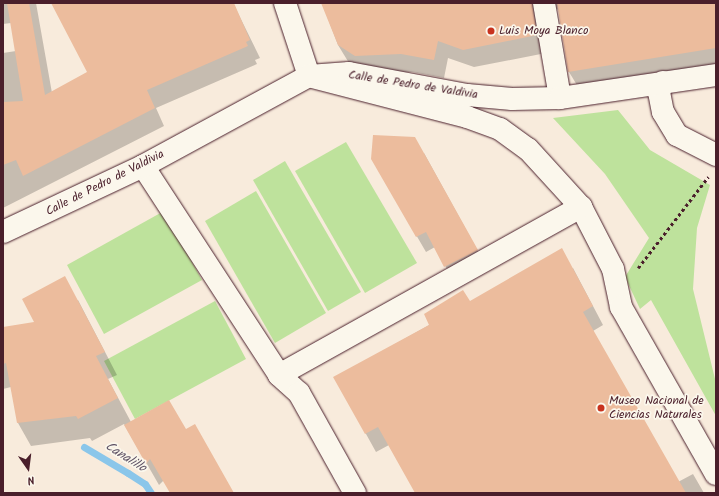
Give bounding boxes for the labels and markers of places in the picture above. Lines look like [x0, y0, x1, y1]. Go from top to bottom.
place label: Luis Moya Blanco [499, 24, 588, 38]
marker: Luis Moya Blanco [486, 26, 496, 36]
place label: Museo Nacional de Ciencias Naturales [609, 394, 704, 422]
marker: Museo Nacional de Ciencias Naturales [596, 403, 606, 413]

